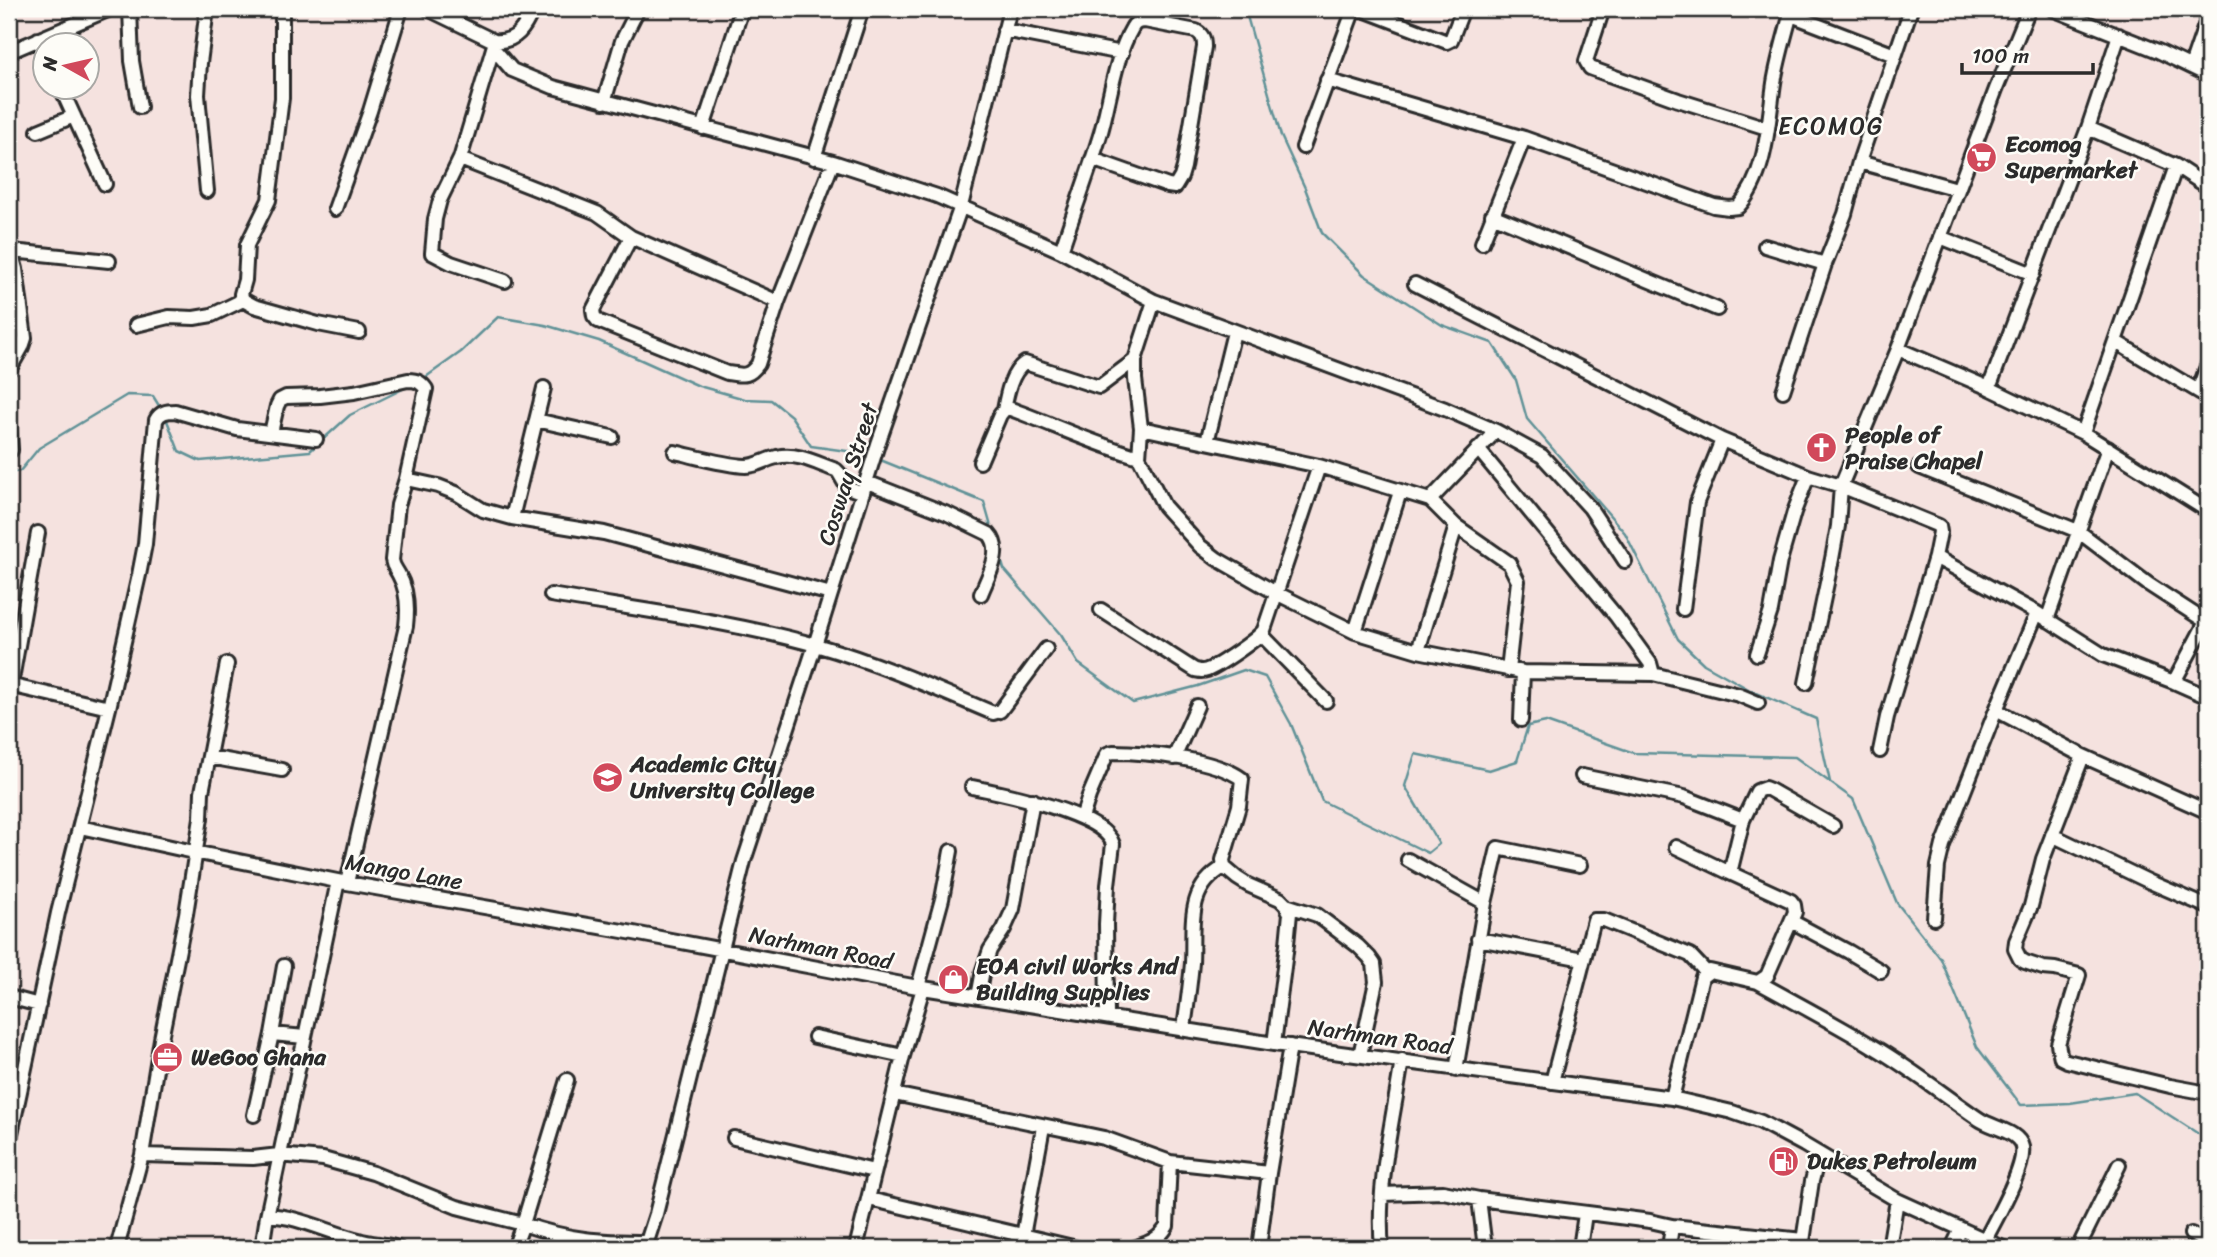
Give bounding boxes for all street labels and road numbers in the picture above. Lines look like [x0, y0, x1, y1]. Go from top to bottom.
street label: Cosway Street [806, 396, 891, 551]
street label: Mango Lane [342, 842, 466, 903]
street label: Narhman Road [746, 914, 898, 982]
street label: Narhman Road [1305, 1007, 1457, 1068]

